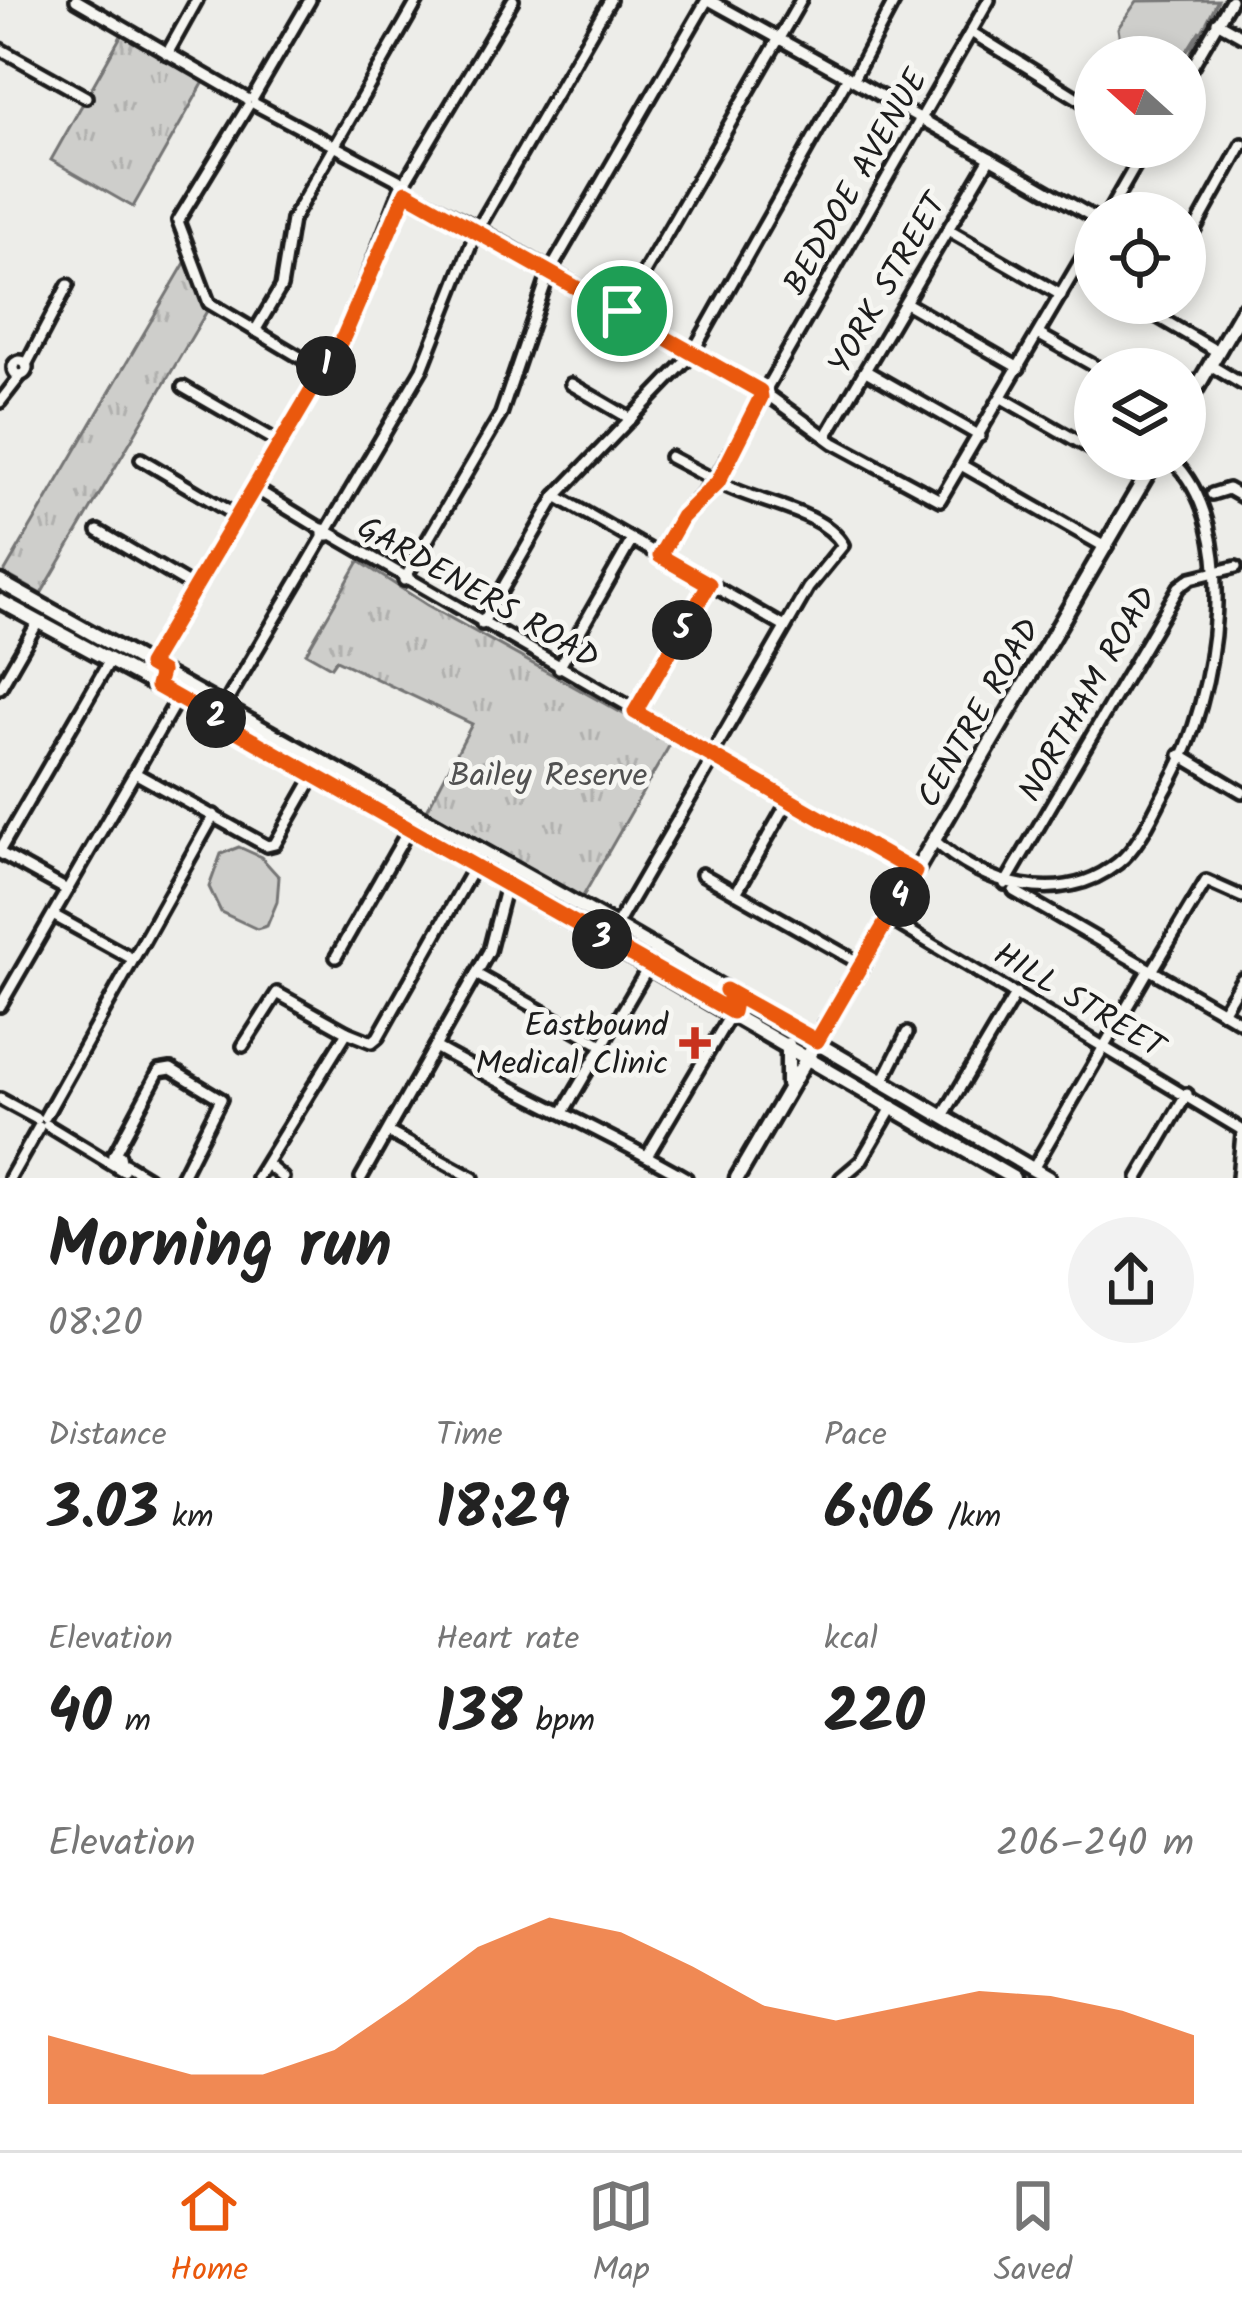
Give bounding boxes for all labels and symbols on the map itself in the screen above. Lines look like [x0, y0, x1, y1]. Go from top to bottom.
north arrow [1074, 36, 1206, 168]
street label: BEDDOE AVENUE [771, 59, 944, 306]
street label: YORK STREET [816, 182, 964, 385]
pin [571, 260, 673, 362]
pin: 1 [296, 336, 356, 396]
street label: GARDENERS ROAD [346, 503, 609, 685]
street label: NORTHAM ROAD [1006, 577, 1172, 813]
pin: 5 [652, 600, 712, 660]
street label: CENTRE ROAD [904, 609, 1056, 819]
pin: 2 [186, 688, 246, 748]
park label: Bailey Reserve [449, 751, 648, 804]
pin: 4 [870, 867, 930, 927]
pin: 3 [572, 909, 632, 969]
street label: HILL STREET [982, 930, 1176, 1075]
place label: Eastbound Medical Clinic [475, 1001, 670, 1092]
marker: Eastbound Medical Clinic [679, 1027, 711, 1059]

